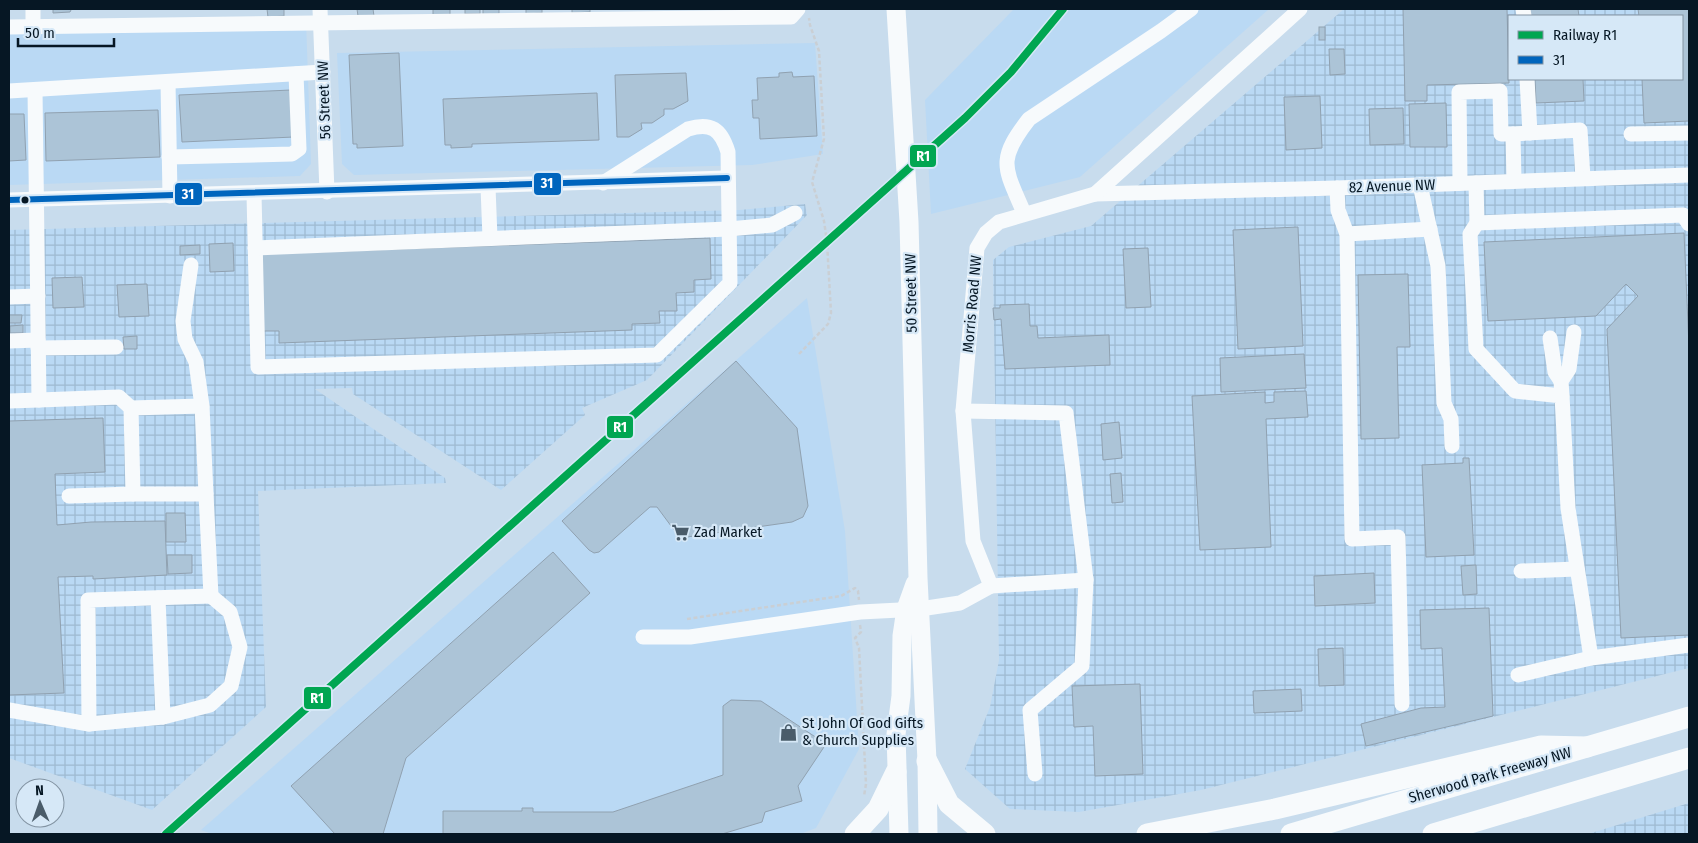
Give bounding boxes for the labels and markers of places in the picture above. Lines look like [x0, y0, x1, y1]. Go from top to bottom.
unlabelled marker [20, 195, 30, 205]
supermarket icon: Zad Market [670, 522, 690, 542]
place label: Zad Market [694, 523, 762, 541]
place label: St John Of God Gifts & Church Supplies [802, 714, 923, 749]
shop icon: St John Of God Gifts & Church Supplies [778, 722, 798, 742]

